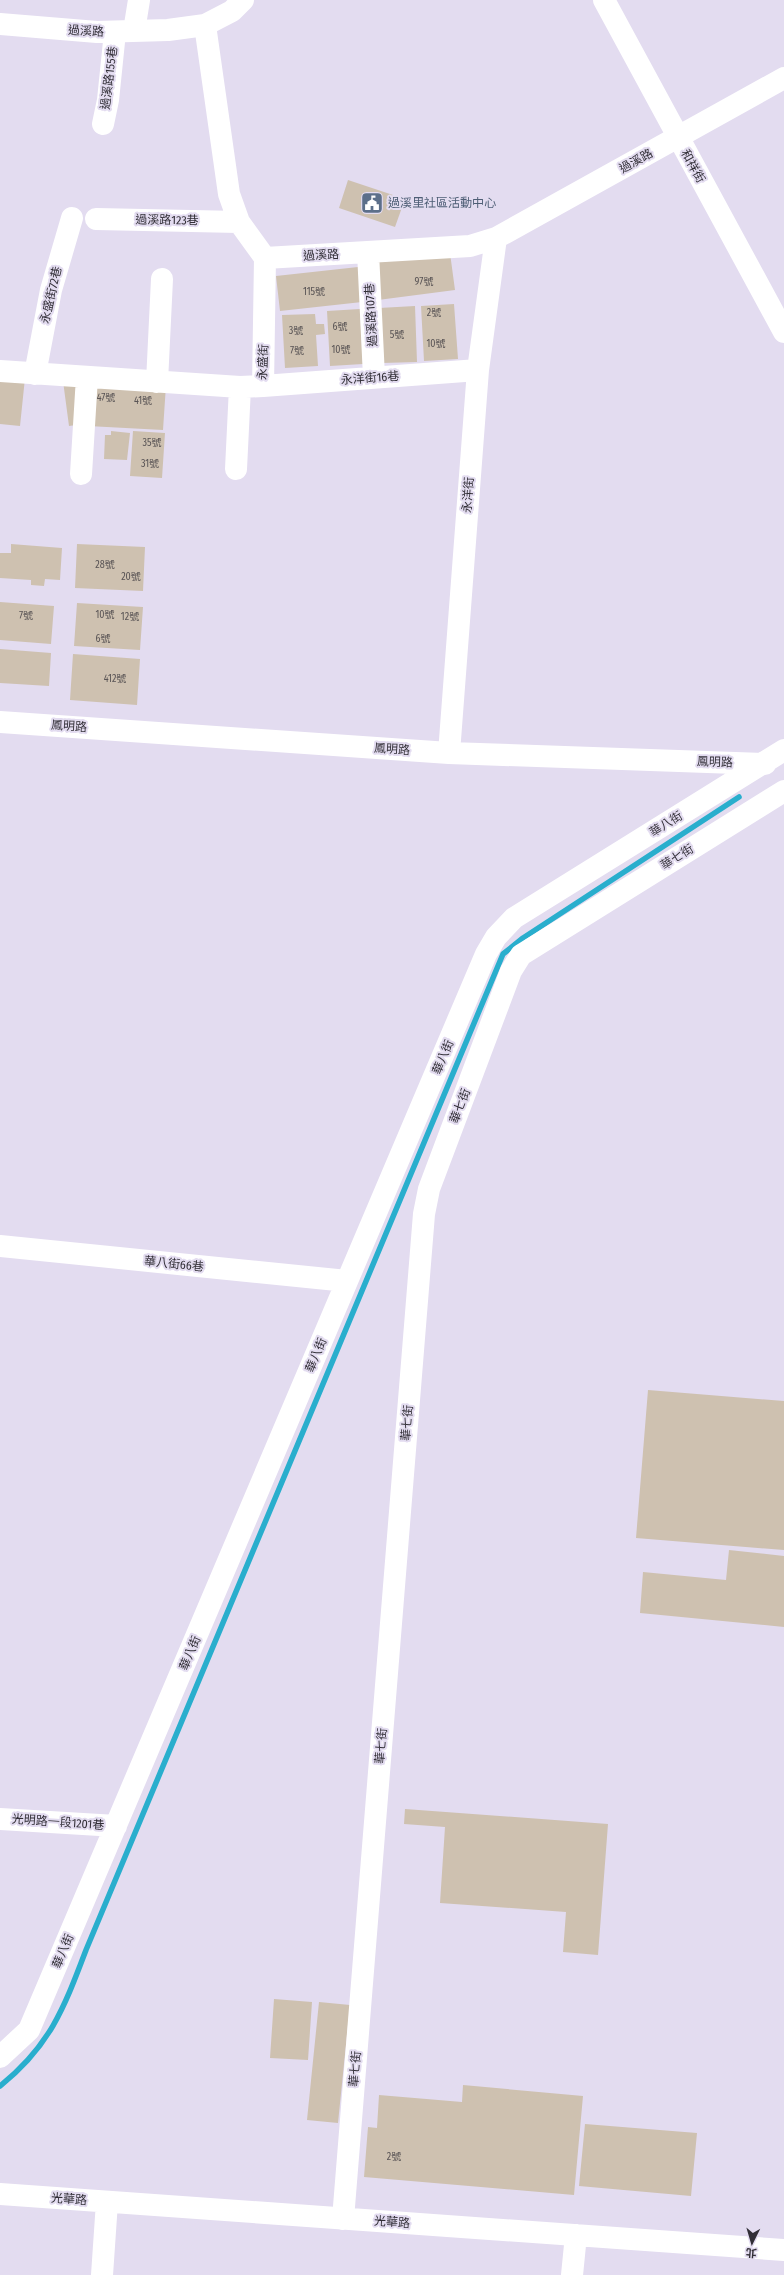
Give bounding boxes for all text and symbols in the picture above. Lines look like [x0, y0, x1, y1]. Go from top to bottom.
street label: 過溪路 [68, 23, 104, 39]
street label: 過溪路155巷 [98, 46, 120, 110]
street label: 過溪路 [617, 146, 655, 176]
street label: 和祥街 [678, 147, 708, 185]
public building icon: 過溪里社區活動中心 [359, 190, 385, 216]
place label: 過溪里社區活動中心 [388, 196, 496, 210]
street label: 過溪路123巷 [135, 212, 199, 228]
street label: 過溪路 [303, 247, 339, 263]
street label: 永盛街72巷 [38, 265, 64, 325]
house number: 97號 [415, 276, 433, 288]
street label: 過溪路107巷 [362, 283, 380, 347]
house number: 115號 [303, 286, 325, 298]
house number: 2號 [427, 307, 441, 319]
house number: 6號 [333, 321, 347, 333]
house number: 3號 [289, 325, 303, 337]
house number: 5號 [390, 329, 404, 341]
house number: 10號 [426, 338, 446, 350]
street label: 永盛街 [255, 344, 271, 380]
house number: 10號 [331, 344, 351, 356]
house number: 7號 [290, 345, 304, 357]
street label: 永洋街16巷 [340, 369, 400, 387]
house number: 47號 [97, 392, 115, 404]
house number: 41號 [134, 395, 152, 407]
house number: 35號 [142, 437, 162, 449]
house number: 31號 [141, 458, 159, 470]
street label: 永洋街 [460, 477, 476, 513]
house number: 28號 [95, 559, 115, 571]
house number: 20號 [121, 571, 141, 583]
house number: 10號 [95, 609, 115, 621]
house number: 7號 [19, 610, 33, 622]
house number: 12號 [121, 611, 139, 623]
house number: 6號 [96, 633, 110, 645]
house number: 412號 [104, 673, 126, 685]
street label: 鳳明路 [51, 718, 87, 734]
street label: 鳳明路 [374, 741, 410, 757]
street label: 鳳明路 [697, 754, 733, 770]
street label: 華八街 [647, 809, 685, 839]
street label: 華七街 [658, 842, 696, 872]
street label: 華八街 [430, 1038, 456, 1076]
street label: 華七街 [447, 1087, 473, 1125]
street label: 華八街66巷 [143, 1254, 205, 1274]
street label: 華八街 [303, 1336, 329, 1374]
street label: 華七街 [398, 1404, 416, 1442]
street label: 華八街 [177, 1634, 203, 1672]
street label: 華七街 [372, 1727, 390, 1765]
street label: 光明路一段1201巷 [11, 1812, 105, 1832]
street label: 華八街 [50, 1932, 76, 1970]
street label: 華七街 [346, 2050, 364, 2088]
house number: 2號 [387, 2151, 401, 2163]
street label: 光華路 [51, 2191, 87, 2207]
street label: 光華路 [374, 2214, 410, 2230]
north arrow [732, 2223, 772, 2263]
text: 北 [745, 2246, 757, 2259]

